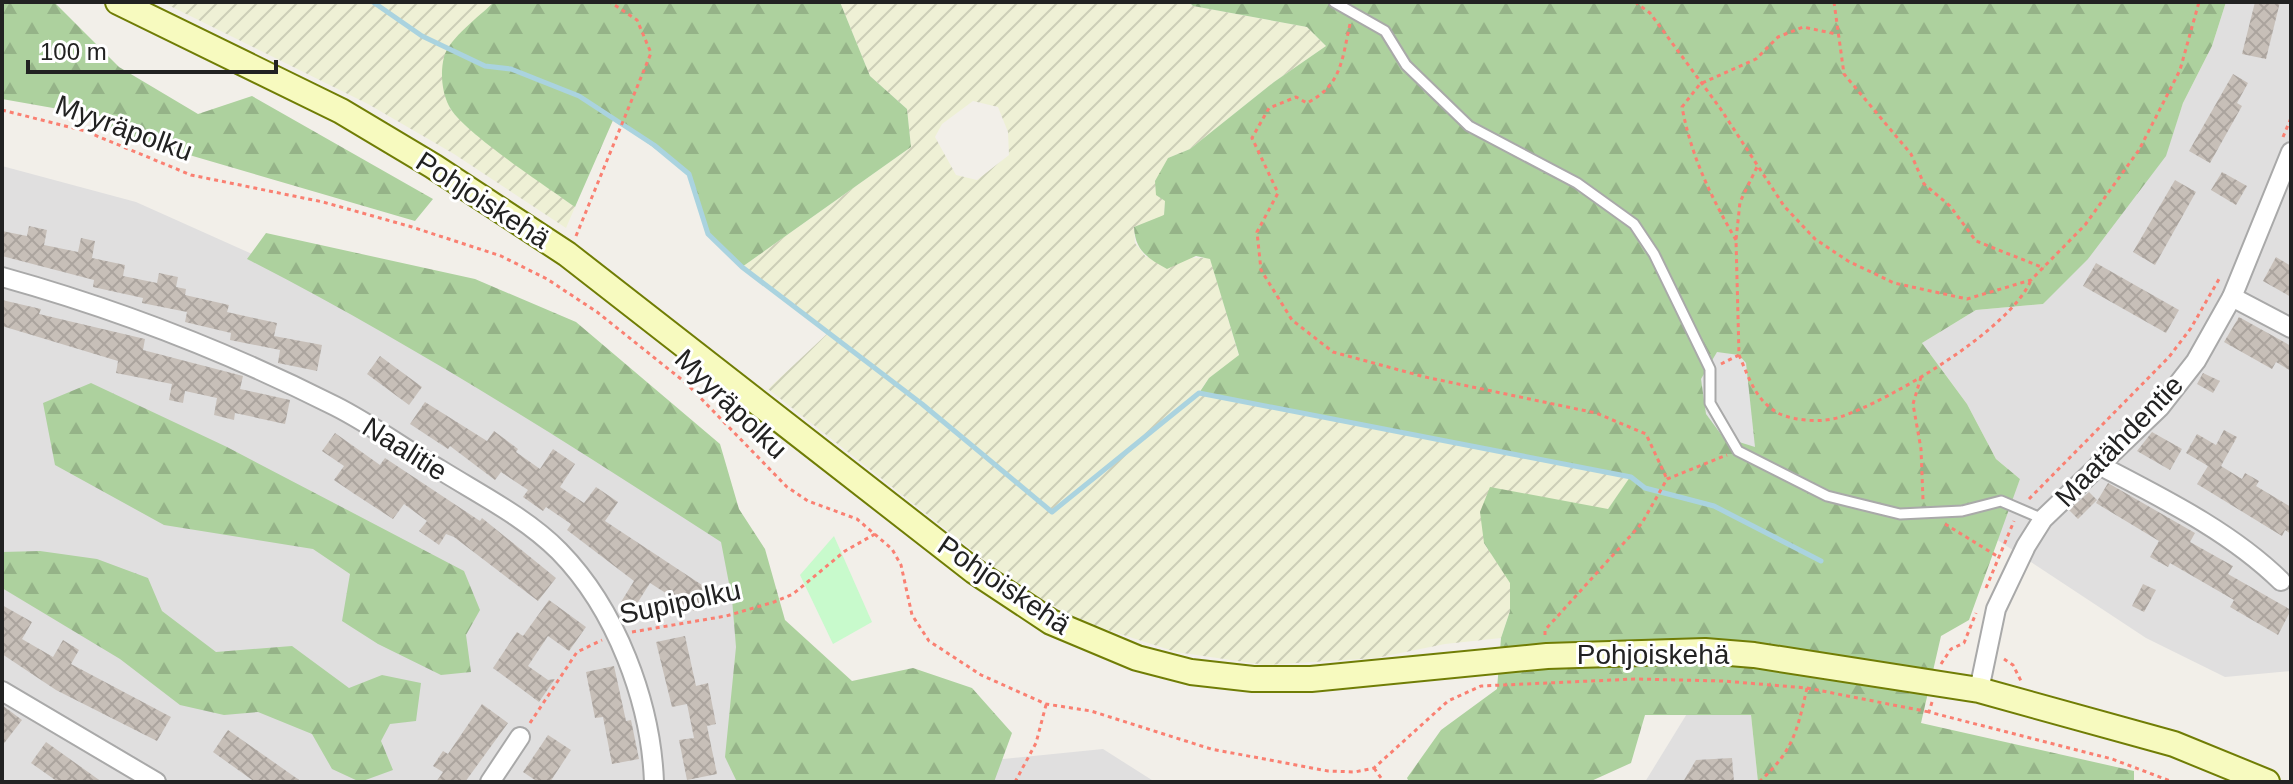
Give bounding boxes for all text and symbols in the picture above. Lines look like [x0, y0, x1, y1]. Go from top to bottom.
scale bar [28, 24, 276, 74]
text: 100 m [40, 38, 107, 65]
street label: Myyräpolku [51, 89, 197, 167]
street label: Pohjoiskehä [411, 145, 556, 255]
street label: Myyräpolku [669, 343, 793, 465]
street label: Maatähdentie [2049, 369, 2189, 513]
street label: Naalitie [357, 411, 453, 487]
street label: Pohjoiskehä [932, 529, 1076, 641]
street label: Supipolku [617, 574, 743, 630]
street label: Pohjoiskehä [1577, 639, 1730, 670]

